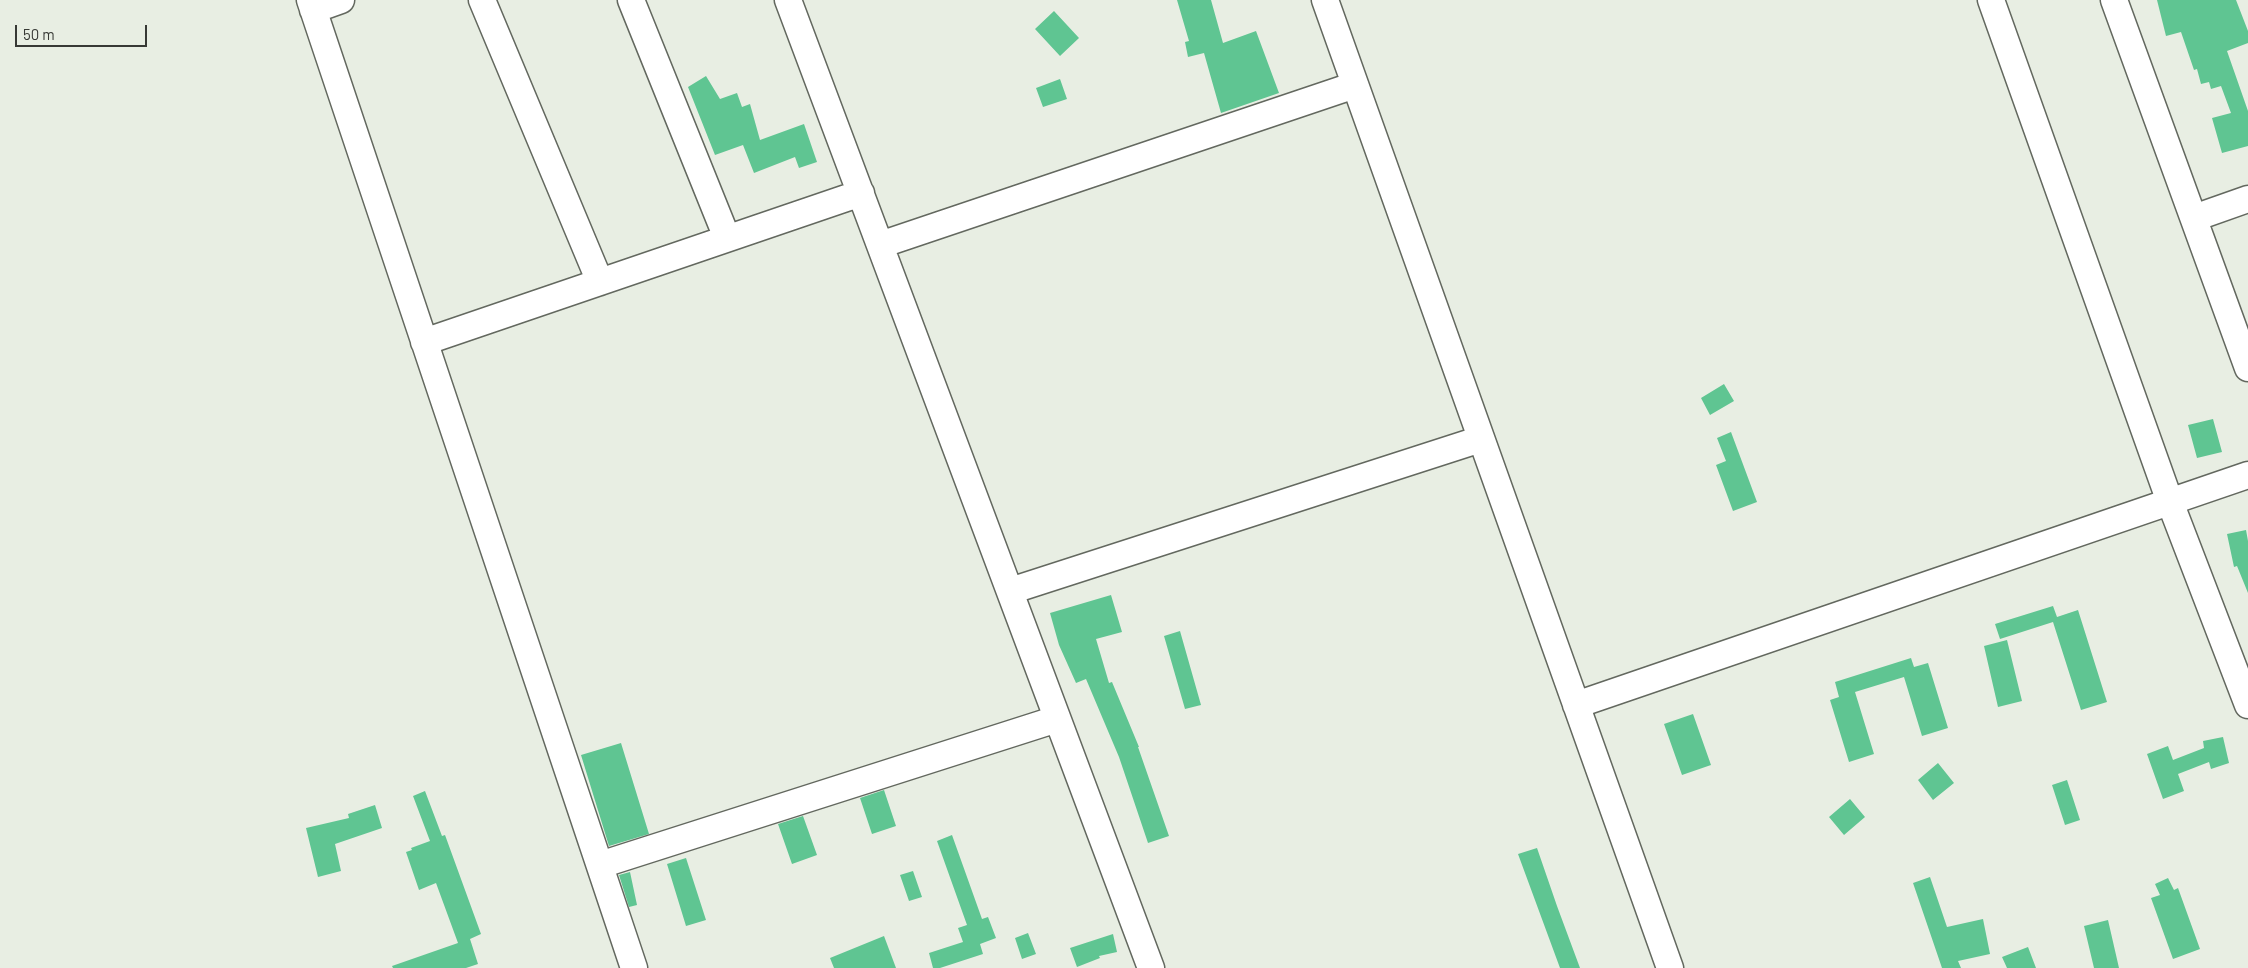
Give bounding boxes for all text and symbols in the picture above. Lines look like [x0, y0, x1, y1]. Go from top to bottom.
scale bar [18, 15, 150, 47]
text: 50 m [23, 25, 55, 43]

